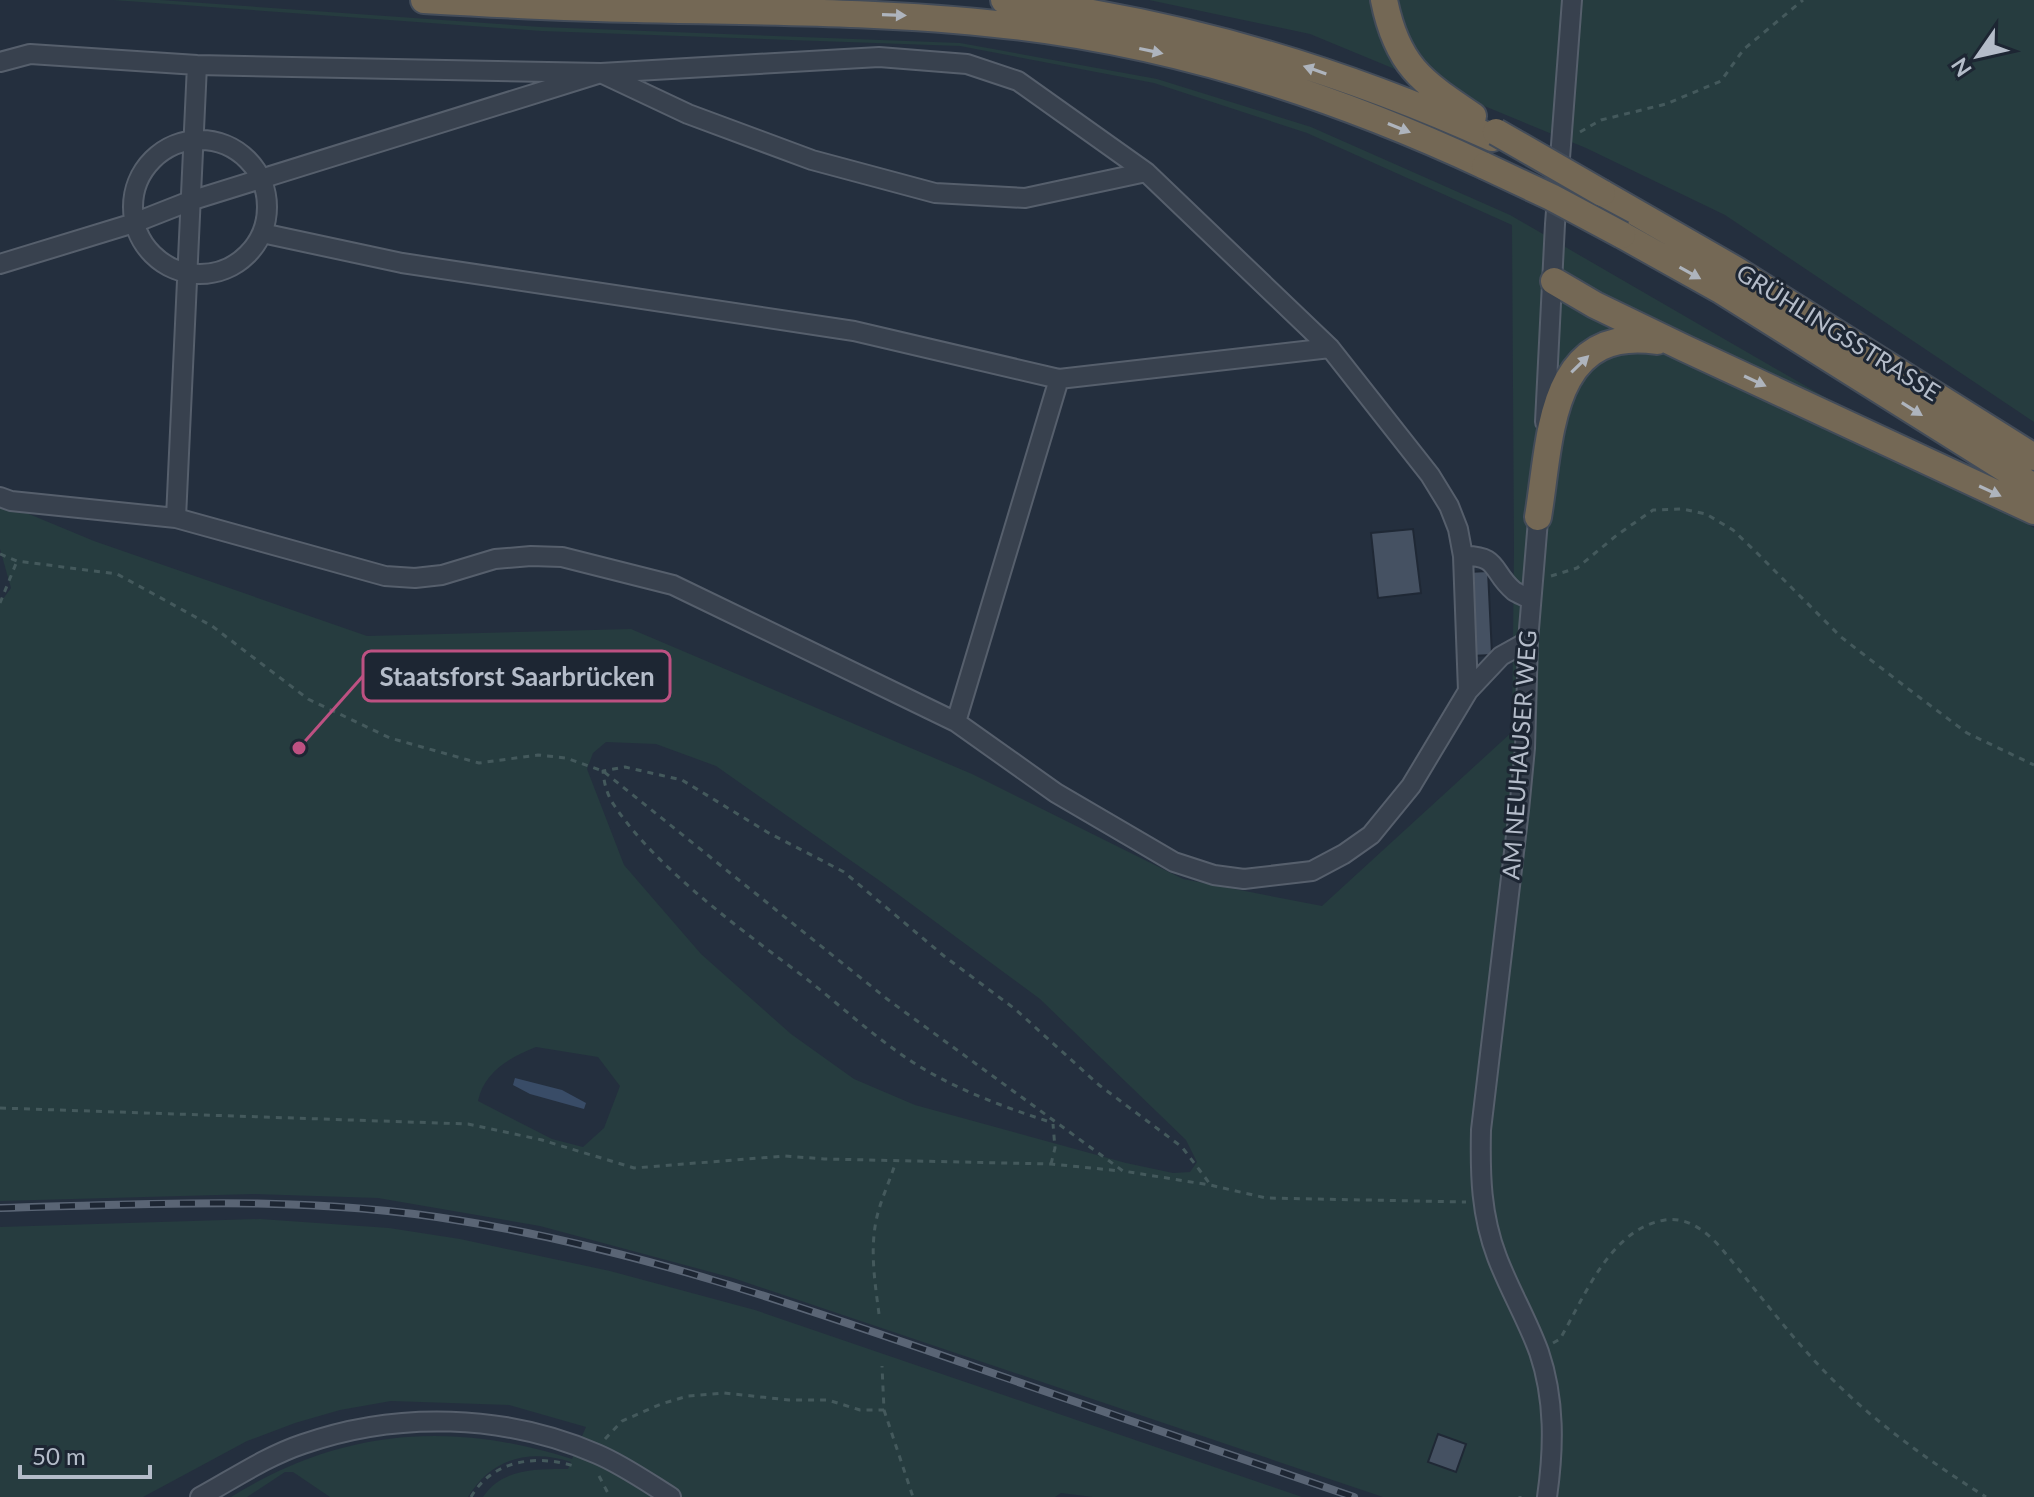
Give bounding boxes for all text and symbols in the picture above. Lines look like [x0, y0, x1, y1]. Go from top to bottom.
one-way arrow [882, 9, 907, 22]
north arrow [1938, 16, 2018, 96]
one-way arrow [1139, 45, 1164, 58]
text: N [1945, 53, 1977, 82]
one-way arrow [1303, 63, 1327, 76]
one-way arrow [1387, 122, 1411, 135]
street label: GRÜHLINGSSTRASSE [1732, 257, 1946, 406]
one-way arrow [1679, 266, 1701, 280]
one-way arrow [1570, 356, 1589, 374]
one-way arrow [1743, 374, 1766, 388]
one-way arrow [1901, 402, 1923, 416]
one-way arrow [1979, 484, 2002, 498]
street label: AM NEUHAUSER WEG [1495, 629, 1542, 881]
callout: Staatsforst Saarbrücken [363, 651, 670, 701]
text: Staatsforst Saarbrücken [379, 660, 655, 692]
scale bar [20, 1429, 150, 1479]
text: 50 m [32, 1441, 86, 1470]

